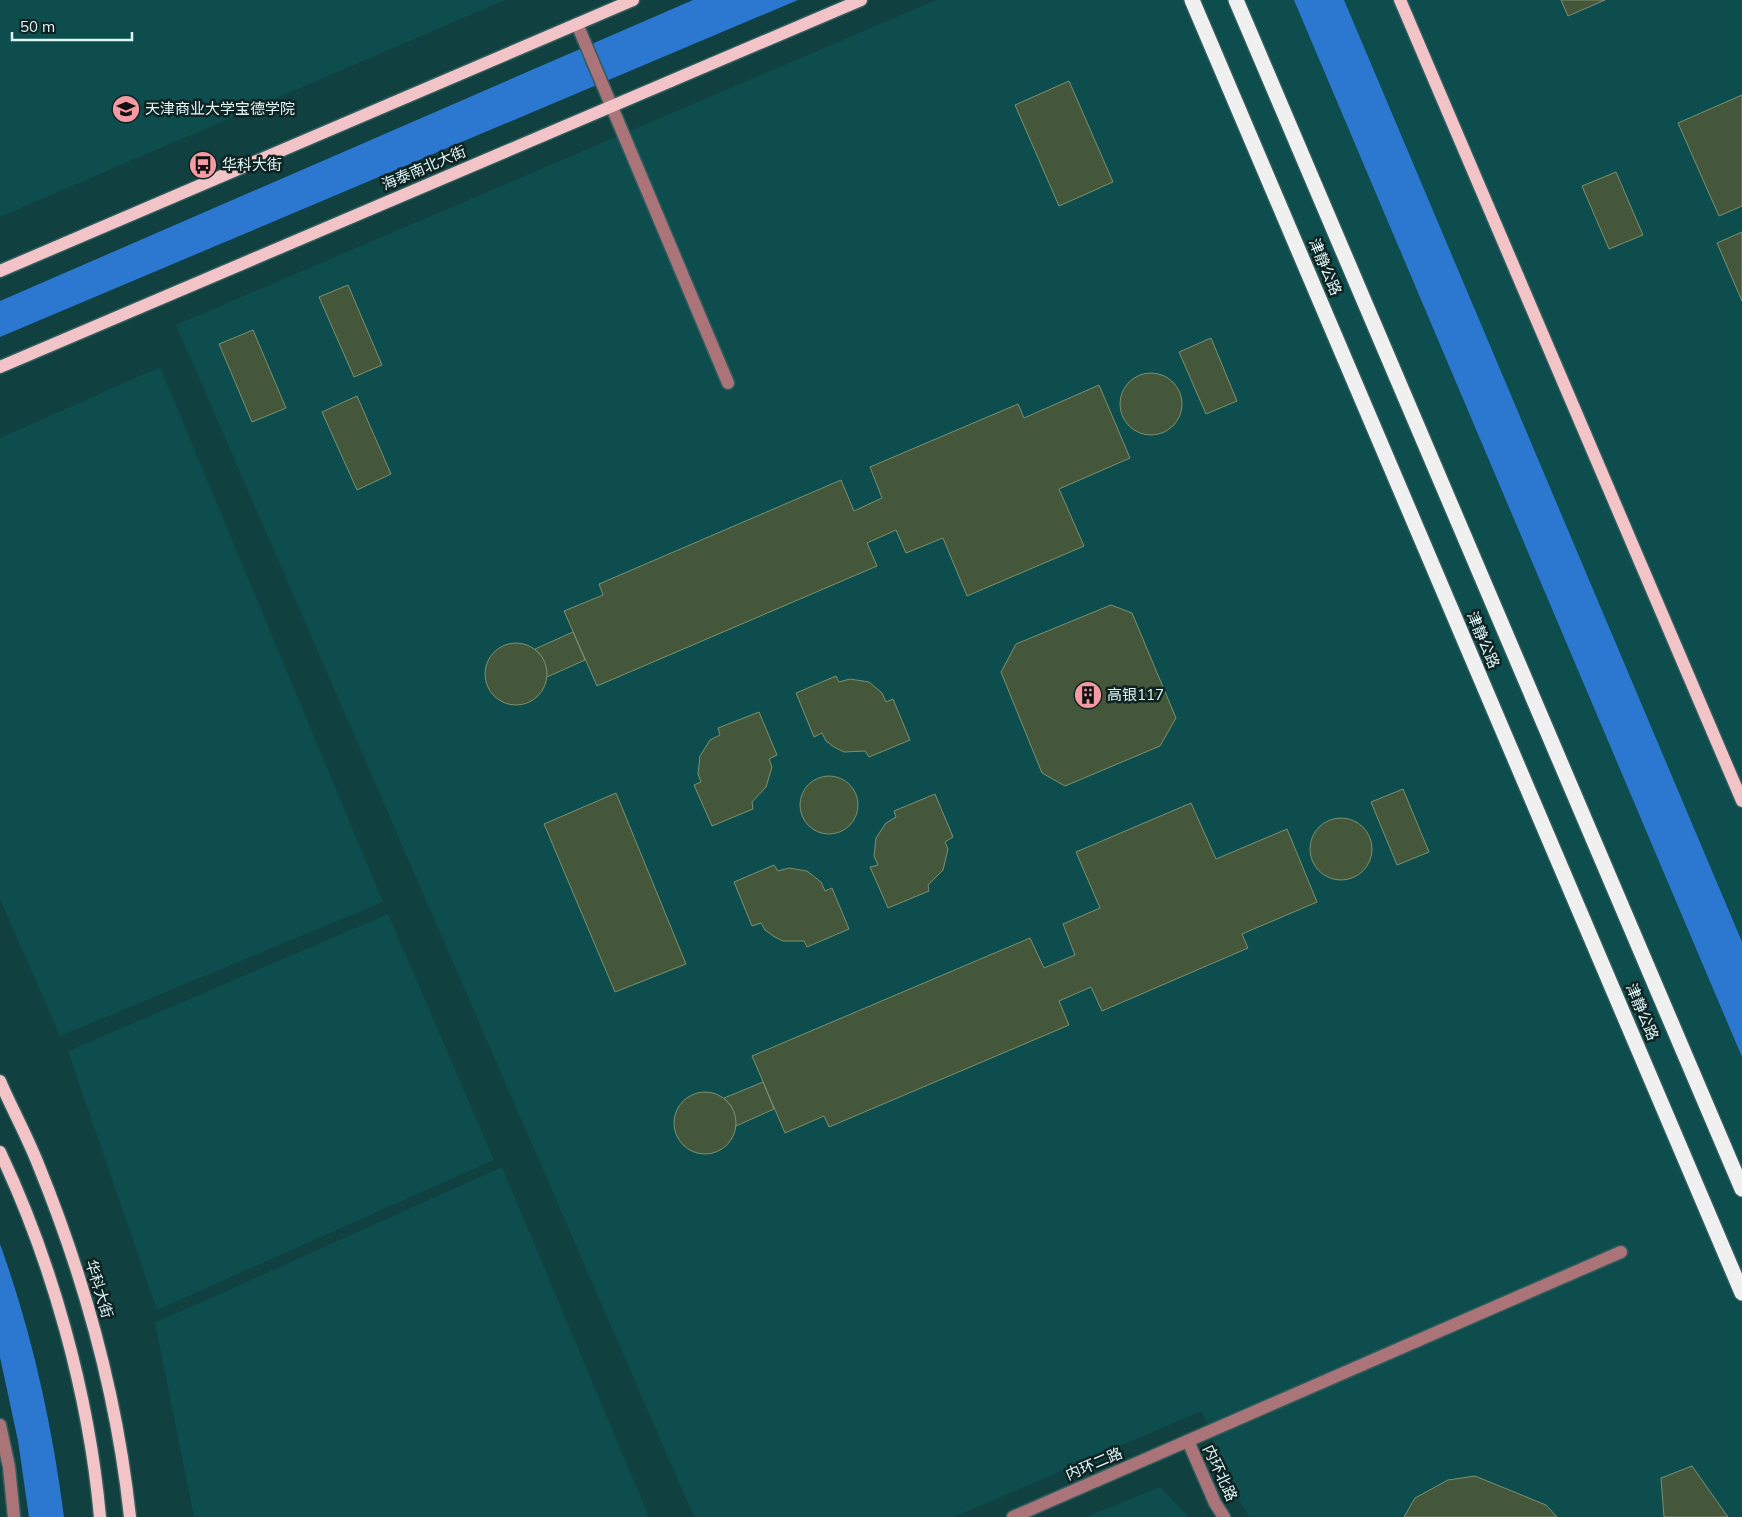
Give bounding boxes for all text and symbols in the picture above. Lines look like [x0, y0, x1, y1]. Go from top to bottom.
scale bar [12, 10, 132, 42]
text: 50 m [20, 17, 55, 36]
school or university icon: 天津商业大学宝德学院 [111, 94, 141, 124]
place label: 天津商业大学宝德学院 [145, 99, 295, 118]
street label: 海泰南北大街 [379, 141, 469, 194]
bus stop icon: 华科大街 [188, 150, 218, 180]
place label: 华科大街 [222, 155, 282, 174]
street label: 津静公路 [1305, 235, 1346, 298]
street label: 津静公路 [1463, 608, 1504, 671]
building icon: 高银117 [1073, 680, 1103, 710]
place label: 高银117 [1107, 685, 1164, 704]
street label: 津静公路 [1622, 980, 1663, 1043]
street label: 华科大街 [82, 1257, 117, 1320]
street label: 内环北路 [1199, 1442, 1242, 1504]
street label: 内环二路 [1062, 1443, 1125, 1484]

